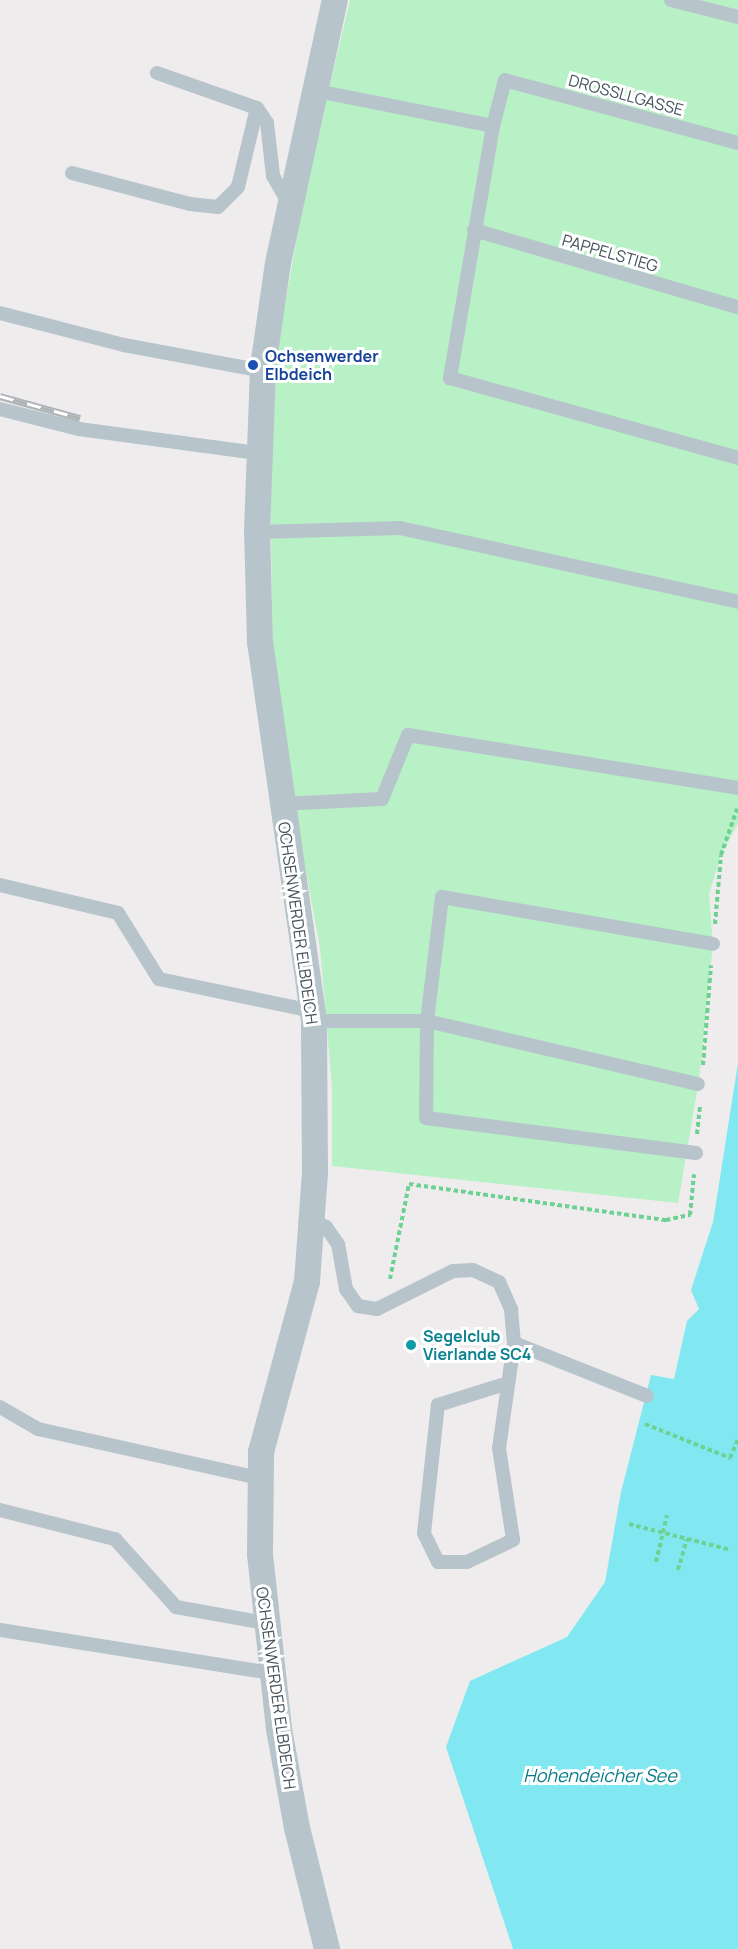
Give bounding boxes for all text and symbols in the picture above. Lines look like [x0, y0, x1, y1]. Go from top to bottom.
street label: DROSSLLGASSE [566, 70, 686, 120]
street label: PAPPELSTIEG [560, 230, 660, 276]
place label: Ochsenwerder Elbdeich [265, 346, 379, 384]
marker: Ochsenwerder Elbdeich [246, 358, 260, 372]
street label: OCHSENWERDER ELBDEICH [274, 820, 322, 1026]
place label: Segelclub Vierlande SC4 [423, 1326, 531, 1364]
marker: Segelclub Vierlande SC4 [404, 1338, 418, 1352]
street label: OCHSENWERDER ELBDEICH [252, 1585, 300, 1791]
water label: Hohendeicher See [523, 1764, 677, 1786]

